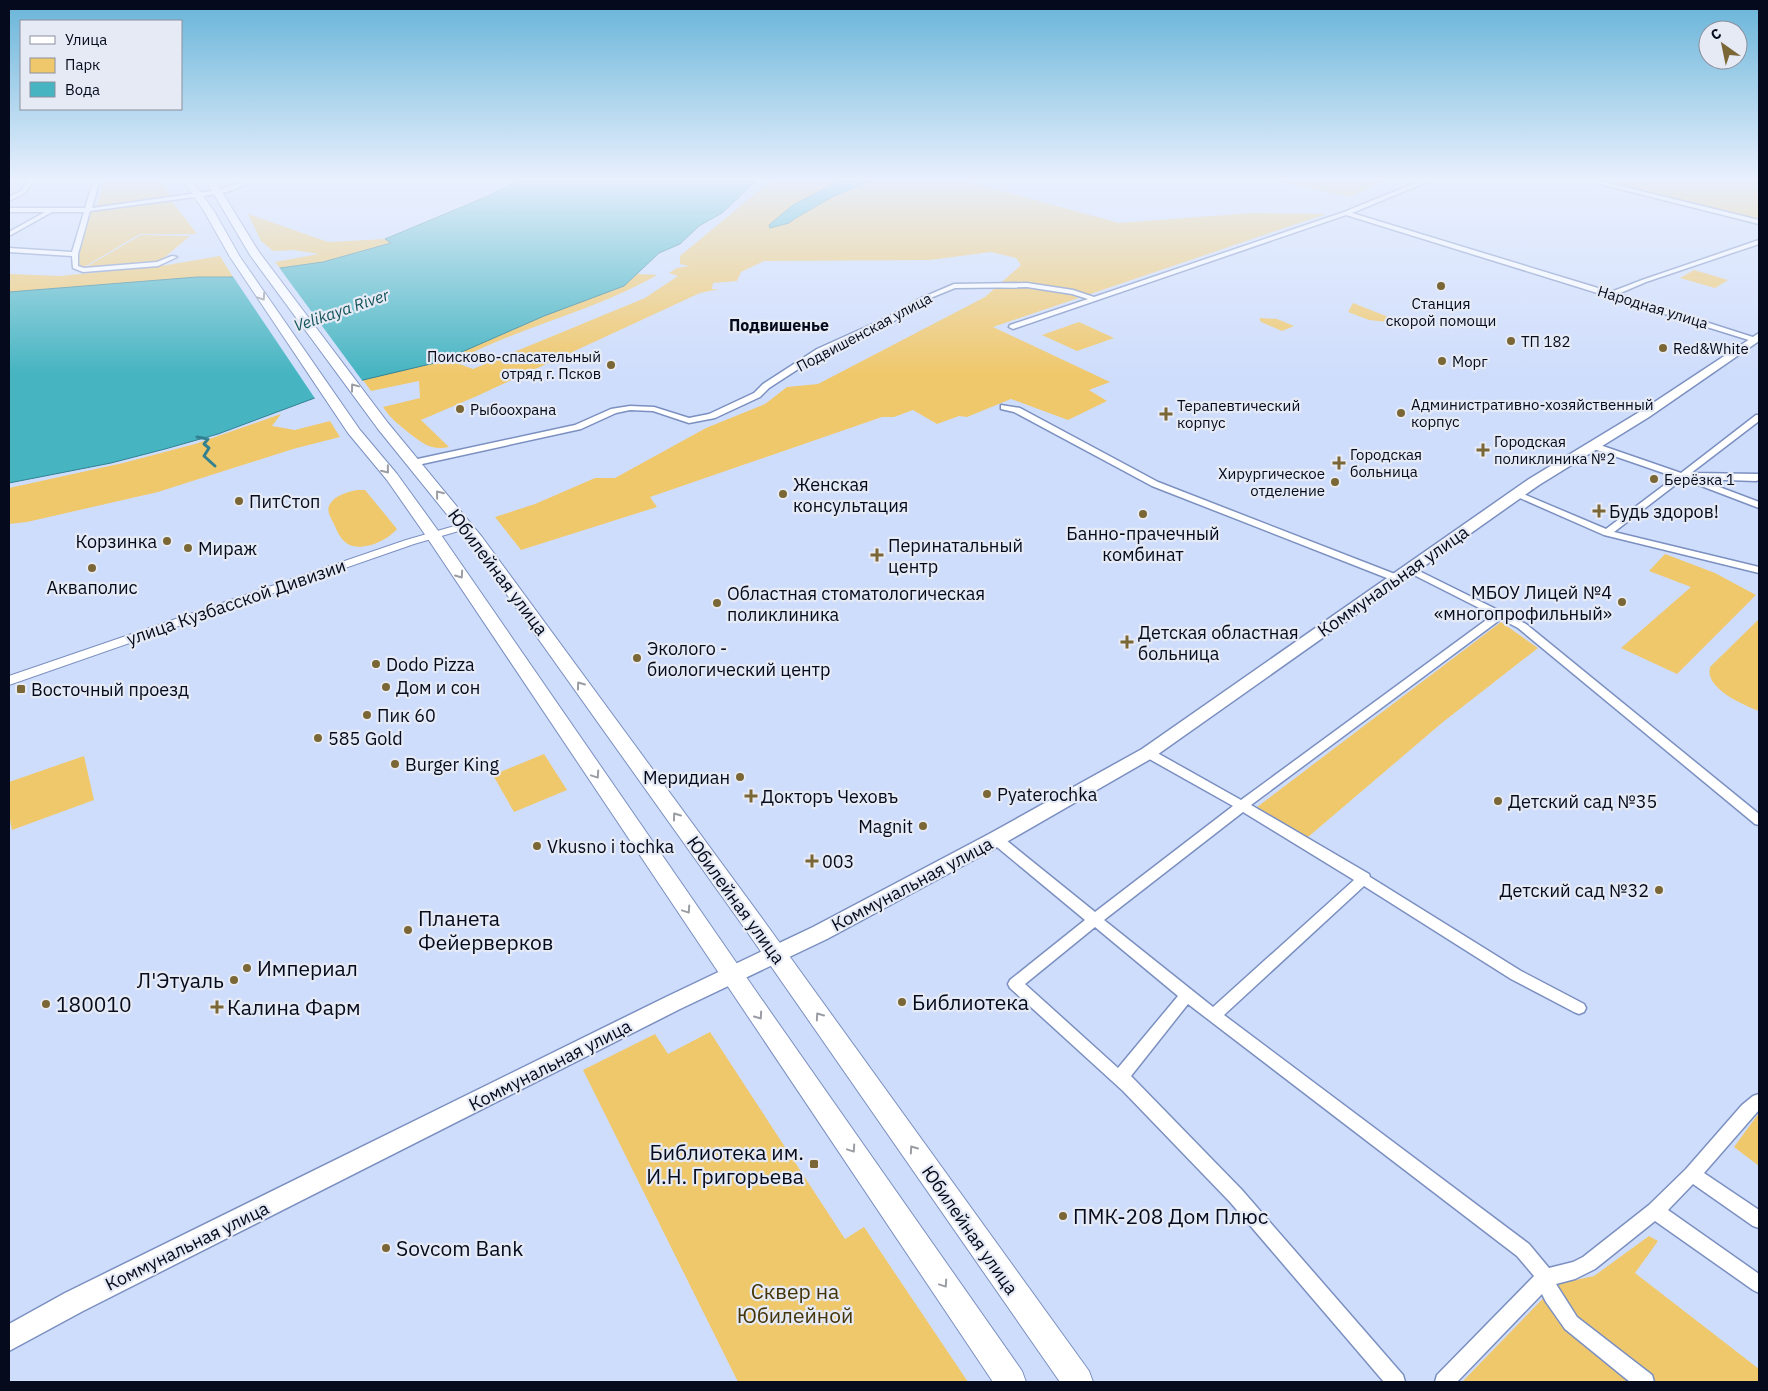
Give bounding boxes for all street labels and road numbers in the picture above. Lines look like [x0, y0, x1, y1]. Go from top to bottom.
street label: Народная улица [1595, 281, 1711, 333]
street label: Подвишенская улица [793, 288, 935, 376]
street label: Юбилейная улица [443, 504, 553, 640]
street label: Коммунальная улица [1313, 520, 1473, 642]
street label: улица Кузбасской Дивизии [123, 554, 349, 650]
street label: Юбилейная улица [682, 832, 790, 969]
street label: Коммунальная улица [827, 832, 997, 936]
street label: Коммунальная улица [465, 1014, 635, 1116]
street label: Юбилейная улица [917, 1161, 1023, 1299]
street label: Коммунальная улица [101, 1196, 273, 1296]

